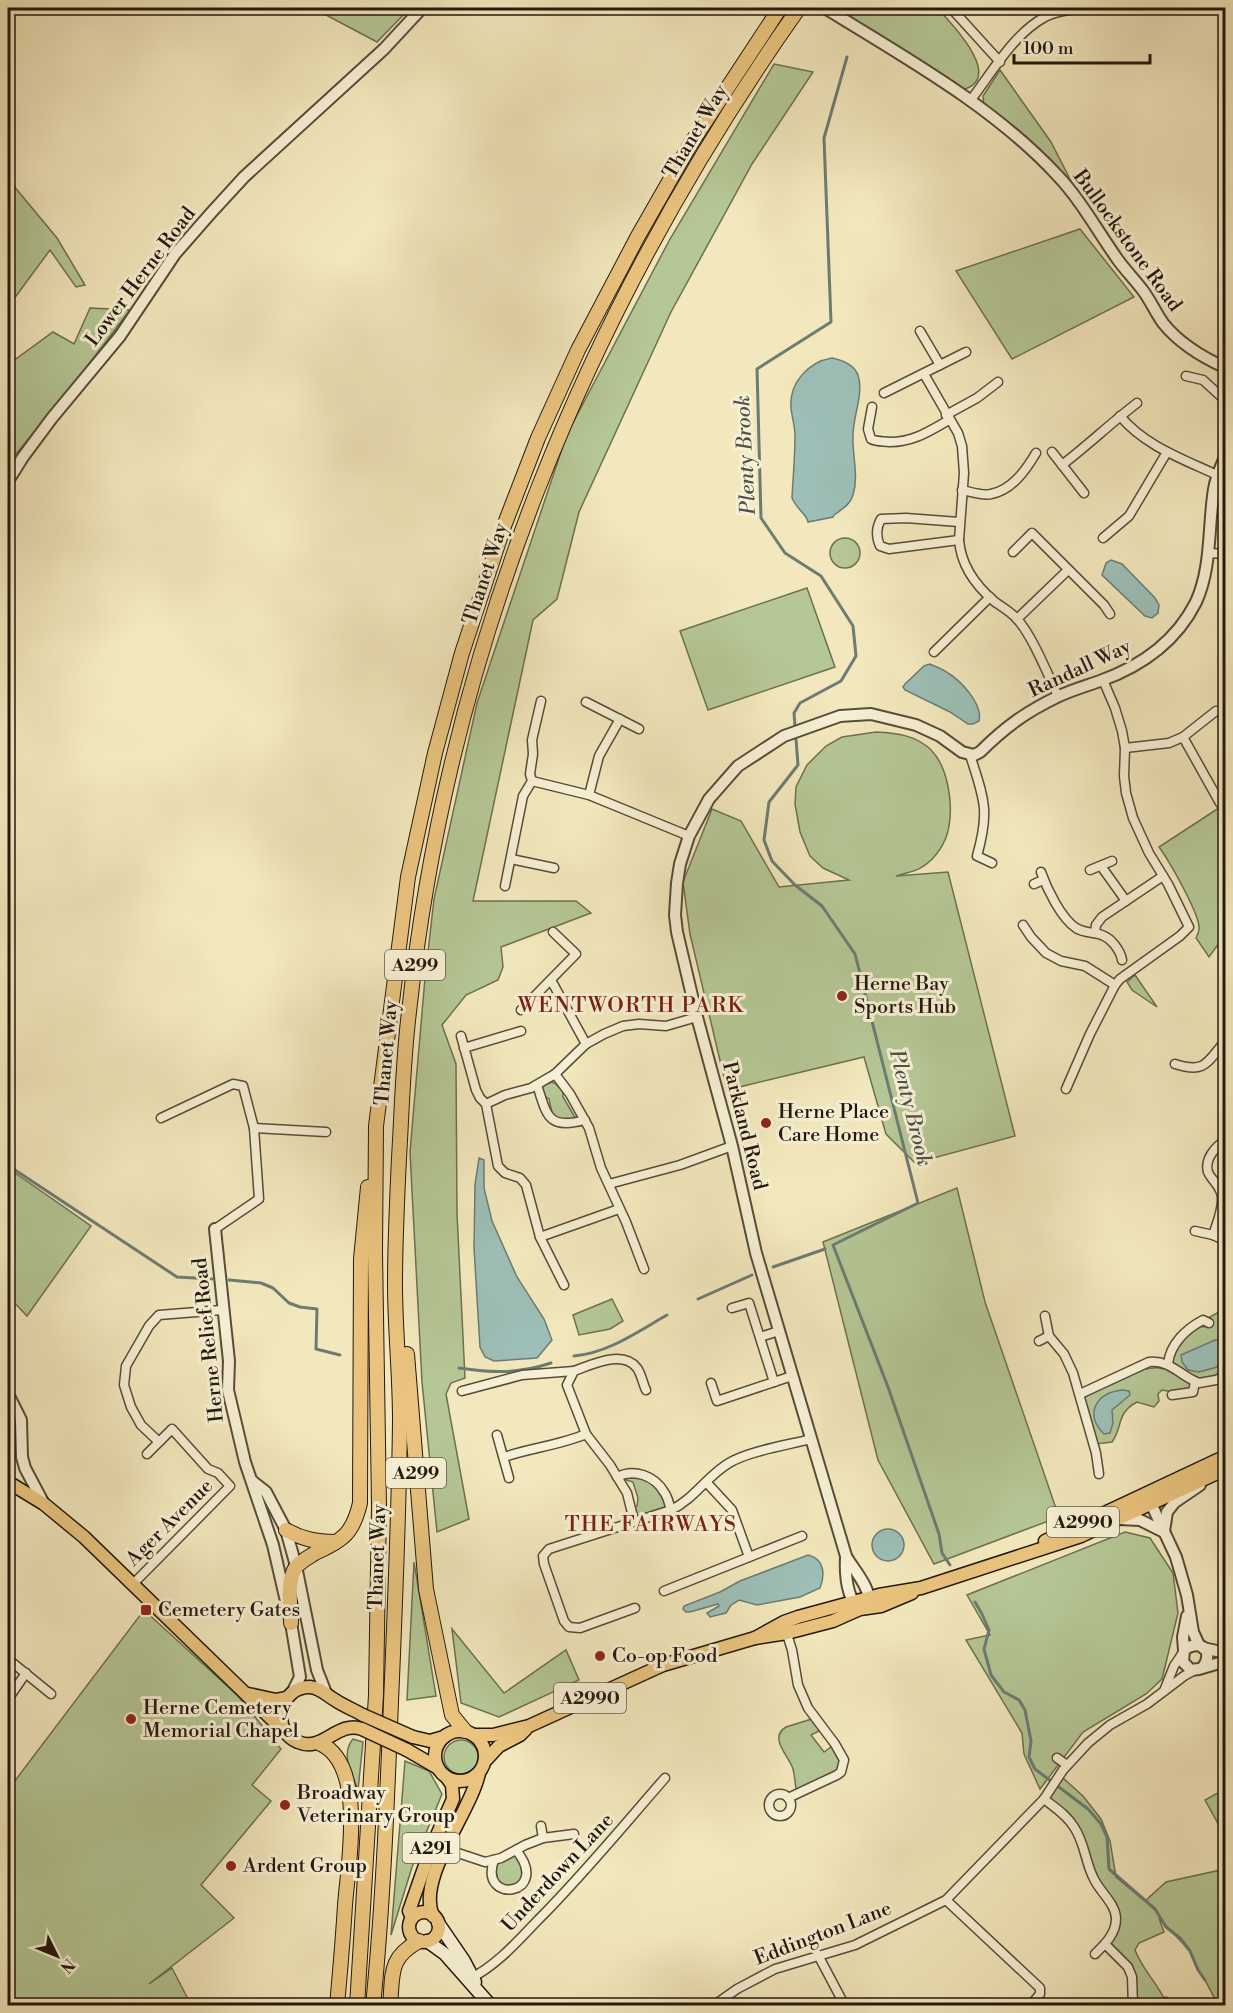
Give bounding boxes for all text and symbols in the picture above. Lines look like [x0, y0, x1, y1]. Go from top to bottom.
scale bar [1014, 27, 1150, 65]
text: 100 m [1023, 37, 1074, 60]
street label: Thanet Way [658, 80, 734, 184]
street label: Bullockstone Road [1067, 164, 1187, 317]
street label: Lower Herne Road [80, 202, 202, 352]
water label: Plenty Brook [730, 395, 762, 516]
street label: Thanet Way [458, 520, 514, 628]
street label: Randall Way [1025, 634, 1136, 704]
road number: A299 [385, 950, 445, 980]
place label: Herne Bay Sports Hub [854, 972, 956, 1020]
marker: Herne Bay Sports Hub [835, 989, 849, 1003]
district label: WENTWORTH PARK [517, 993, 744, 1019]
street label: Thanet Way [370, 999, 404, 1107]
water label: Plenty Brook [883, 1046, 937, 1169]
street label: Parkland Road [716, 1059, 772, 1193]
place label: Herne Place Care Home [778, 1100, 889, 1148]
marker: Herne Place Care Home [759, 1116, 773, 1130]
street label: Herne Relief Road [188, 1256, 230, 1424]
road number: A299 [386, 1458, 446, 1488]
street label: Ager Avenue [120, 1474, 219, 1573]
street label: Thanet Way [364, 1504, 392, 1610]
road number: A2990 [1047, 1507, 1119, 1537]
district label: THE FAIRWAYS [565, 1512, 737, 1538]
place label: Cemetery Gates [158, 1598, 300, 1623]
marker: Cemetery Gates [139, 1603, 153, 1617]
place label: Co-op Food [612, 1644, 718, 1669]
marker: Co-op Food [593, 1649, 607, 1663]
road number: A2990 [554, 1683, 626, 1713]
place label: Herne Cemetery Memorial Chapel [143, 1696, 299, 1744]
marker: Herne Cemetery Memorial Chapel [124, 1712, 138, 1726]
place label: Broadway Veterinary Group [296, 1781, 455, 1829]
marker: Broadway Veterinary Group [278, 1798, 292, 1812]
street label: Underdown Lane [496, 1808, 620, 1938]
road number: A291 [402, 1833, 460, 1863]
place label: Ardent Group [242, 1854, 367, 1879]
marker: Ardent Group [224, 1859, 238, 1873]
street label: Eddington Lane [751, 1896, 895, 1972]
north arrow [27, 1926, 87, 1986]
text: N [55, 1954, 79, 1977]

